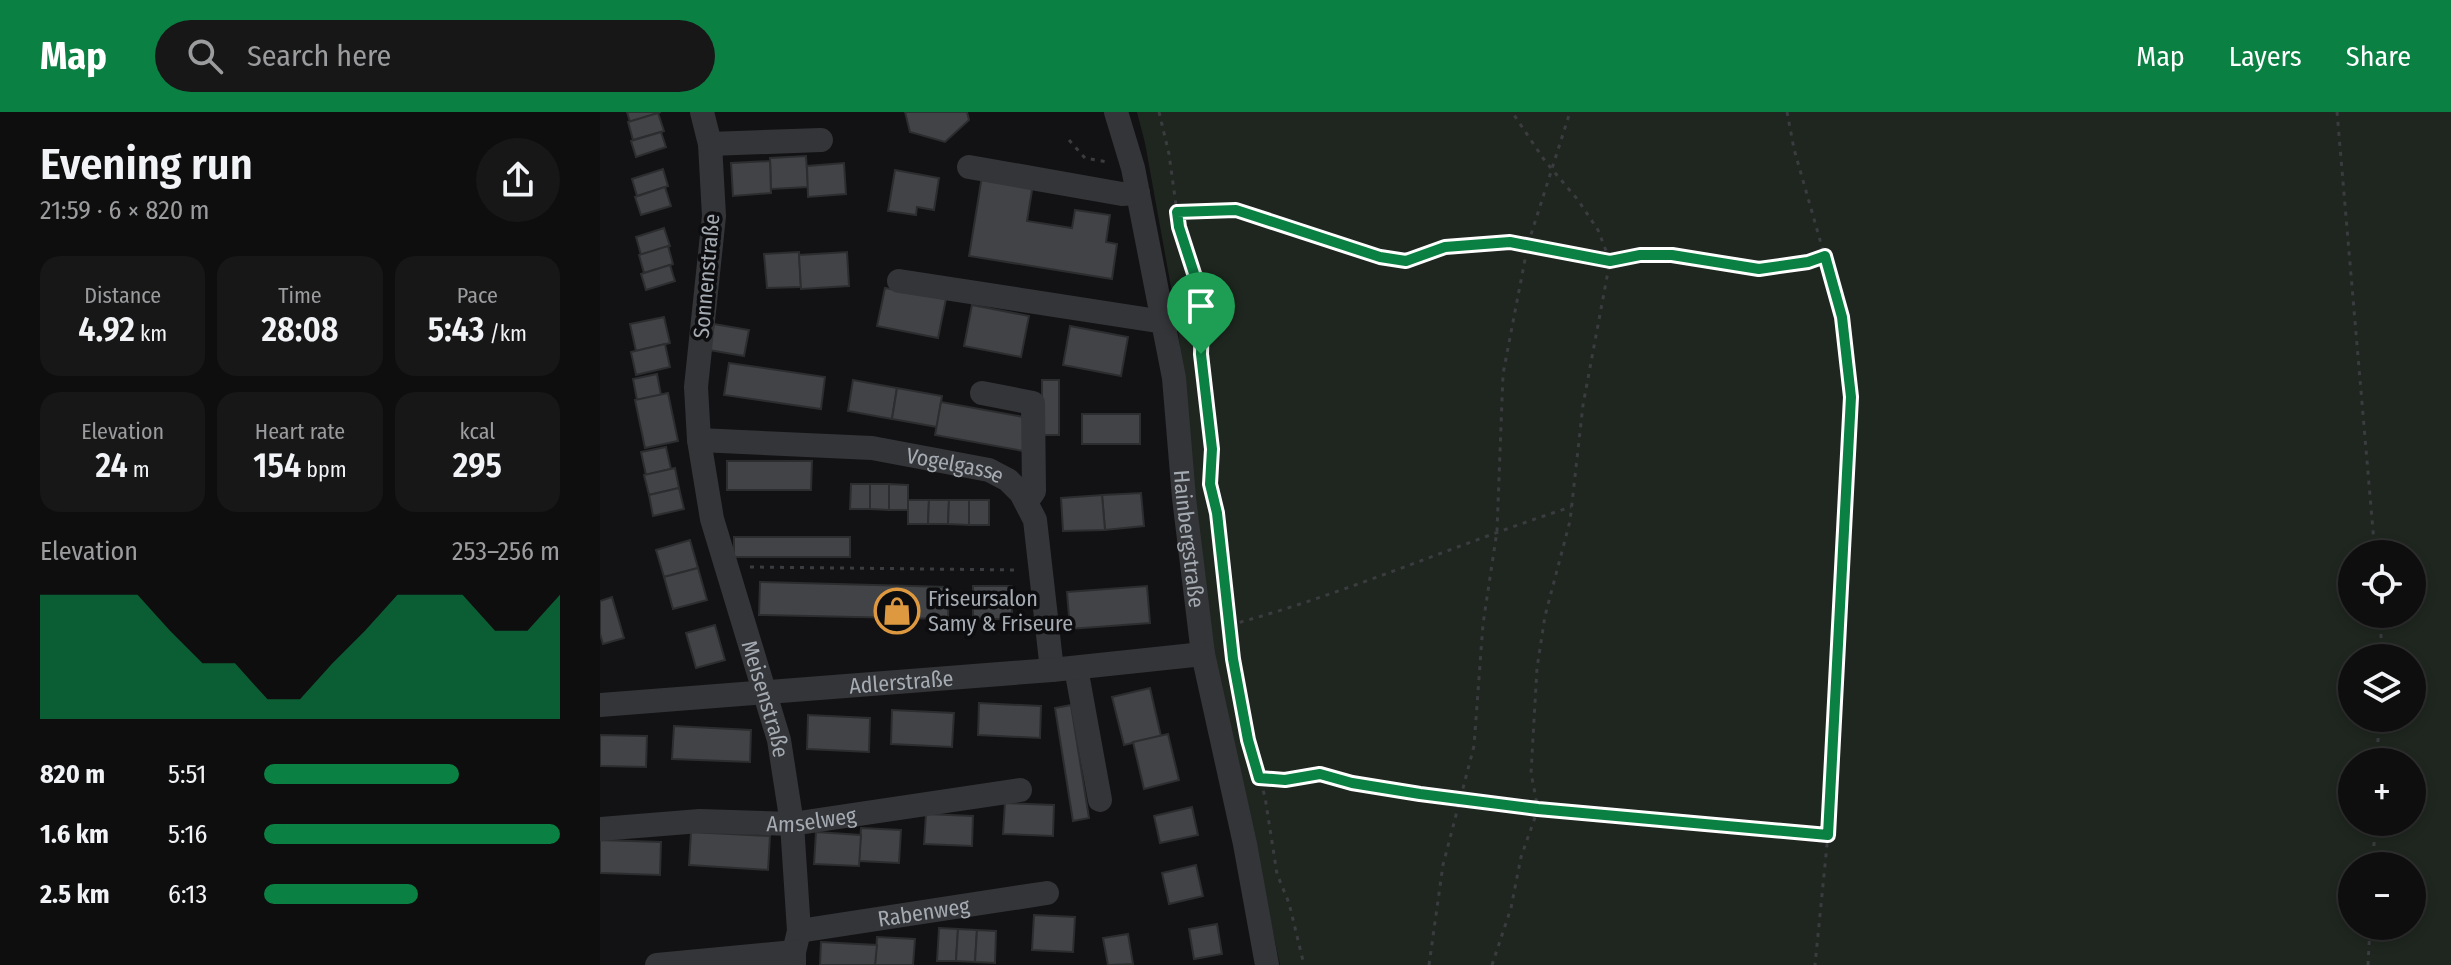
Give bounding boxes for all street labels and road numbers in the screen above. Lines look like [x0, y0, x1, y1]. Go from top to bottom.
street label: Sonnenstraße [688, 213, 725, 340]
street label: Vogelgasse [904, 442, 1009, 489]
street label: Hainbergstraße [1168, 469, 1210, 609]
street label: Meisenstraße [736, 637, 795, 759]
street label: Adlerstraße [848, 665, 954, 700]
street label: Amselweg [766, 801, 859, 838]
street label: Rabenweg [876, 892, 972, 933]

